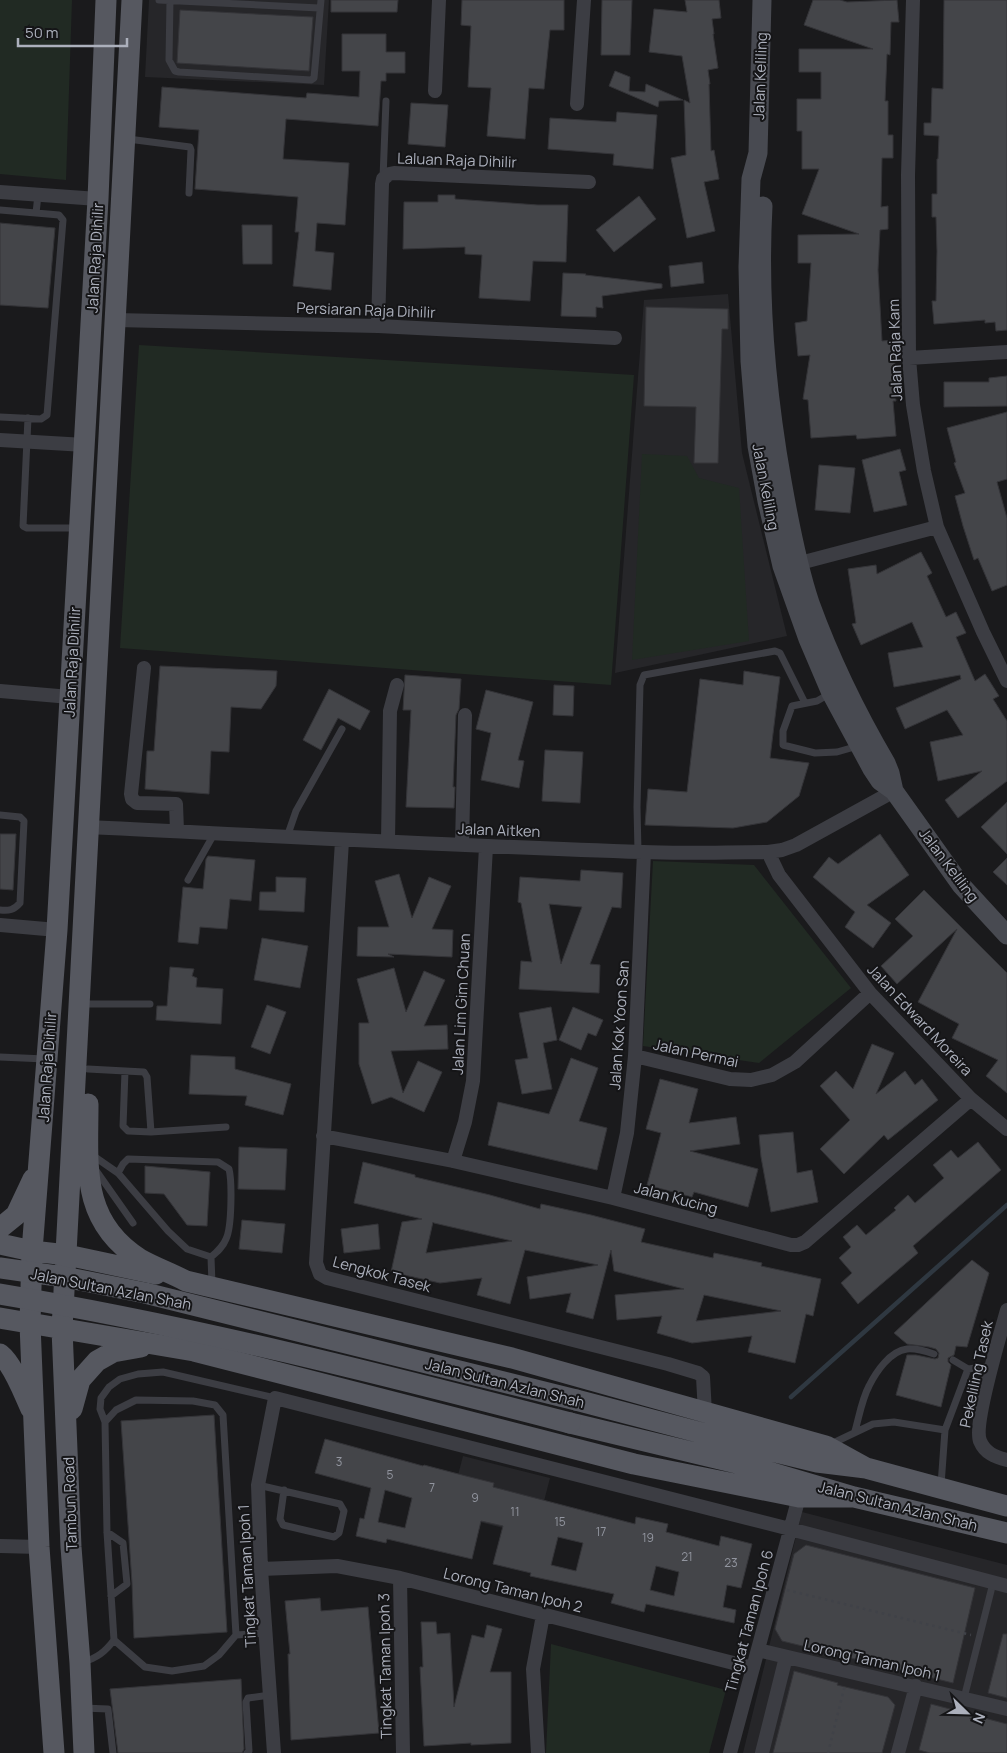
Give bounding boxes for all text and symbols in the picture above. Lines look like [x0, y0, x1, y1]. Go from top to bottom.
scale bar [18, 15, 126, 47]
text: 50 m [25, 22, 59, 43]
street label: Jalan Keliling [748, 32, 772, 120]
street label: Laluan Raja Dihilir [397, 147, 518, 173]
street label: Jalan Raja Dihilir [82, 202, 108, 314]
street label: Persiaran Raja Dihilir [296, 297, 437, 323]
street label: Jalan Raja Kam [883, 299, 907, 401]
street label: Jalan Keliling [747, 442, 785, 532]
street label: Jalan Raja Dihilir [59, 606, 85, 718]
street label: Jalan Aitken [457, 818, 541, 842]
street label: Jalan Keliling [914, 824, 984, 906]
street label: Jalan Lim Gim Chuan [447, 933, 475, 1075]
street label: Jalan Kok Yoon San [604, 959, 634, 1091]
street label: Jalan Edward Moreira [863, 960, 977, 1080]
street label: Jalan Raja Dihilir [33, 1011, 61, 1123]
street label: Jalan Permai [651, 1034, 741, 1072]
street label: Jalan Kucing [632, 1177, 720, 1219]
street label: Lengkok Tasek [331, 1251, 434, 1297]
street label: Jalan Sultan Azlan Shah [29, 1263, 193, 1315]
street label: Pekeliling Tasek [954, 1318, 998, 1429]
street label: Jalan Sultan Azlan Shah [423, 1353, 587, 1413]
house number: 3 [336, 1453, 342, 1470]
street label: Tambun Road [58, 1457, 82, 1551]
house number: 5 [387, 1466, 394, 1483]
street label: Jalan Sultan Azlan Shah [816, 1476, 980, 1536]
house number: 7 [429, 1479, 435, 1496]
house number: 9 [471, 1489, 479, 1506]
house number: 11 [510, 1503, 520, 1520]
street label: Tingkat Taman Ipoh 1 [233, 1504, 261, 1648]
house number: 15 [554, 1513, 566, 1530]
house number: 17 [596, 1523, 606, 1540]
house number: 19 [642, 1529, 654, 1546]
street label: Tingkat Taman Ipoh 6 [720, 1547, 778, 1695]
house number: 21 [681, 1548, 693, 1565]
house number: 23 [724, 1554, 738, 1571]
street label: Lorong Taman Ipoh 2 [441, 1563, 585, 1617]
street label: Tingkat Taman Ipoh 3 [373, 1593, 397, 1739]
street label: Lorong Taman Ipoh 1 [802, 1634, 942, 1686]
north arrow [942, 1688, 992, 1738]
text: N [969, 1710, 990, 1727]

